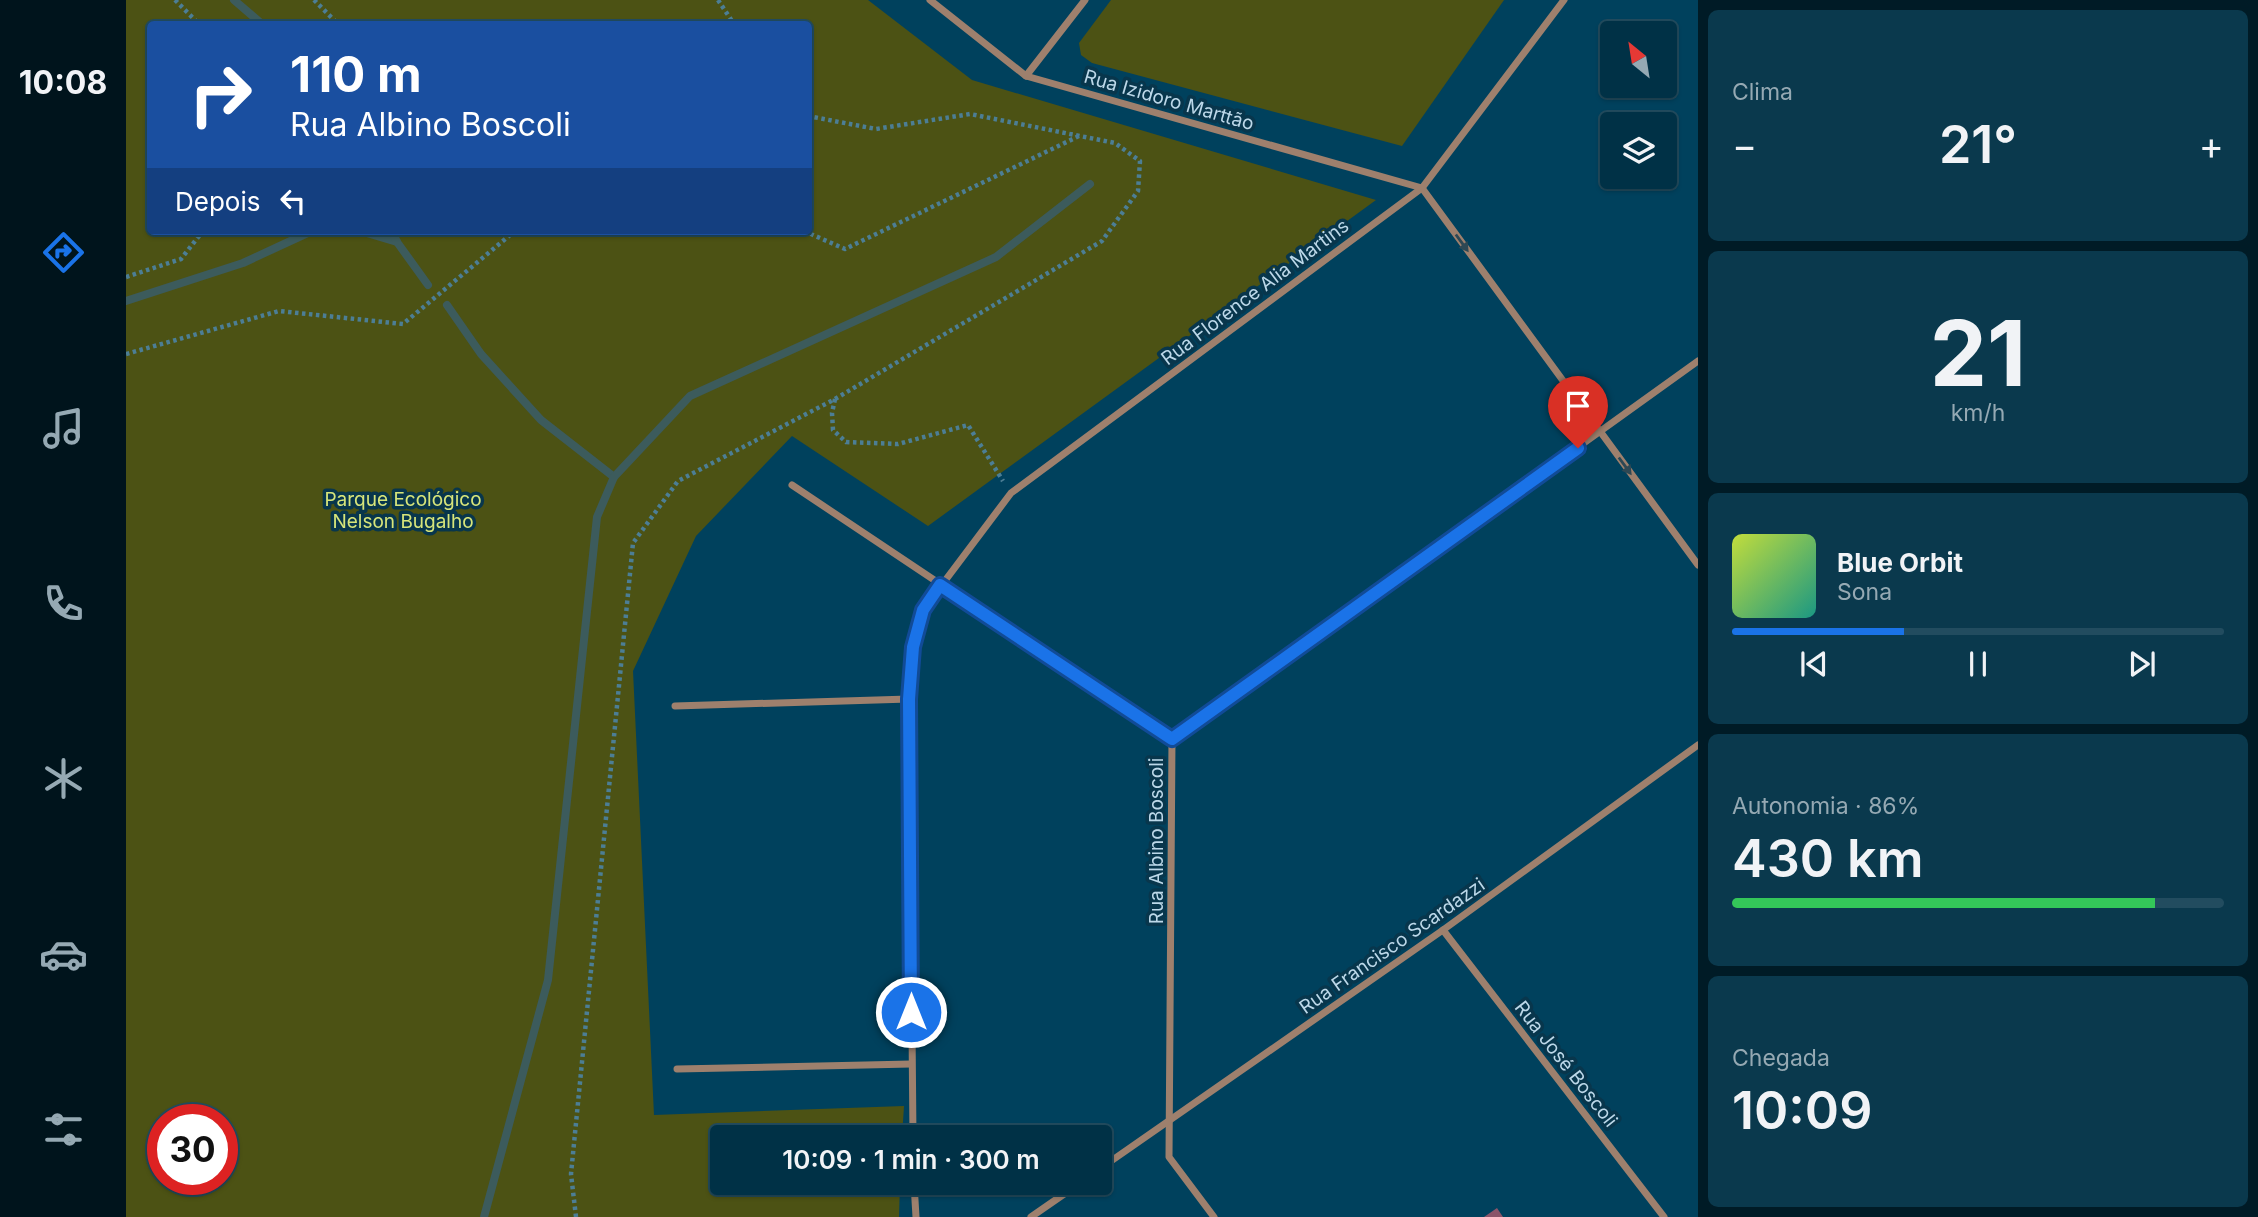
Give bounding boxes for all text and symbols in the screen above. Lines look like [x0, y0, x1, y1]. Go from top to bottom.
north arrow [1600, 21, 1676, 98]
map controls [1600, 21, 1677, 189]
text: 110 m [290, 45, 422, 104]
icon: right [175, 49, 266, 140]
text: 10:08 [19, 63, 107, 102]
street label: Rua Izidoro Marttão [1081, 65, 1257, 135]
text: Clima [1732, 78, 1793, 106]
text: Rua Albino Boscoli [290, 105, 571, 144]
button: layers [1600, 112, 1677, 189]
text: 21° [1939, 113, 2017, 176]
text: − [1732, 122, 1757, 168]
text: + [2199, 122, 2224, 168]
icon: left [274, 182, 312, 220]
text: Depois [175, 186, 260, 217]
street label: Rua Florence Alia Martins [1157, 214, 1353, 370]
icon: directions [39, 228, 88, 277]
one-way arrow [1455, 234, 1469, 252]
text: 21 [1930, 298, 2026, 408]
pin [1548, 376, 1608, 448]
icon: arrive [1559, 387, 1597, 425]
text: km/h [1951, 399, 2005, 427]
icon: music [39, 404, 88, 453]
one-way arrow [1618, 457, 1632, 475]
park label: Parque Ecológico Nelson Bugalho [324, 488, 482, 533]
text: Blue Orbit [1837, 547, 1963, 578]
text: Sona [1837, 578, 1892, 606]
icon: phone [39, 579, 88, 628]
icon: previous [1795, 645, 1833, 683]
icon: pause [1959, 645, 1997, 683]
icon: next [2123, 645, 2161, 683]
icon: climate [39, 754, 88, 803]
street label: Rua Albino Boscoli [1145, 758, 1168, 924]
text: Autonomia · 86% [1732, 792, 1919, 820]
text: 430 km [1732, 827, 1924, 890]
street label: Rua Francisco Scardazzi [1295, 873, 1489, 1019]
icon: car [39, 930, 88, 979]
position arrow [874, 975, 948, 1049]
street label: Rua José Boscoli [1510, 996, 1622, 1132]
text: Chegada [1732, 1044, 1830, 1072]
text: 10:09 [1732, 1079, 1872, 1142]
speed limit sign: 30 [147, 1104, 238, 1195]
icon: filters [39, 1105, 88, 1154]
text: 10:09 · 1 min · 300 m [782, 1144, 1040, 1175]

